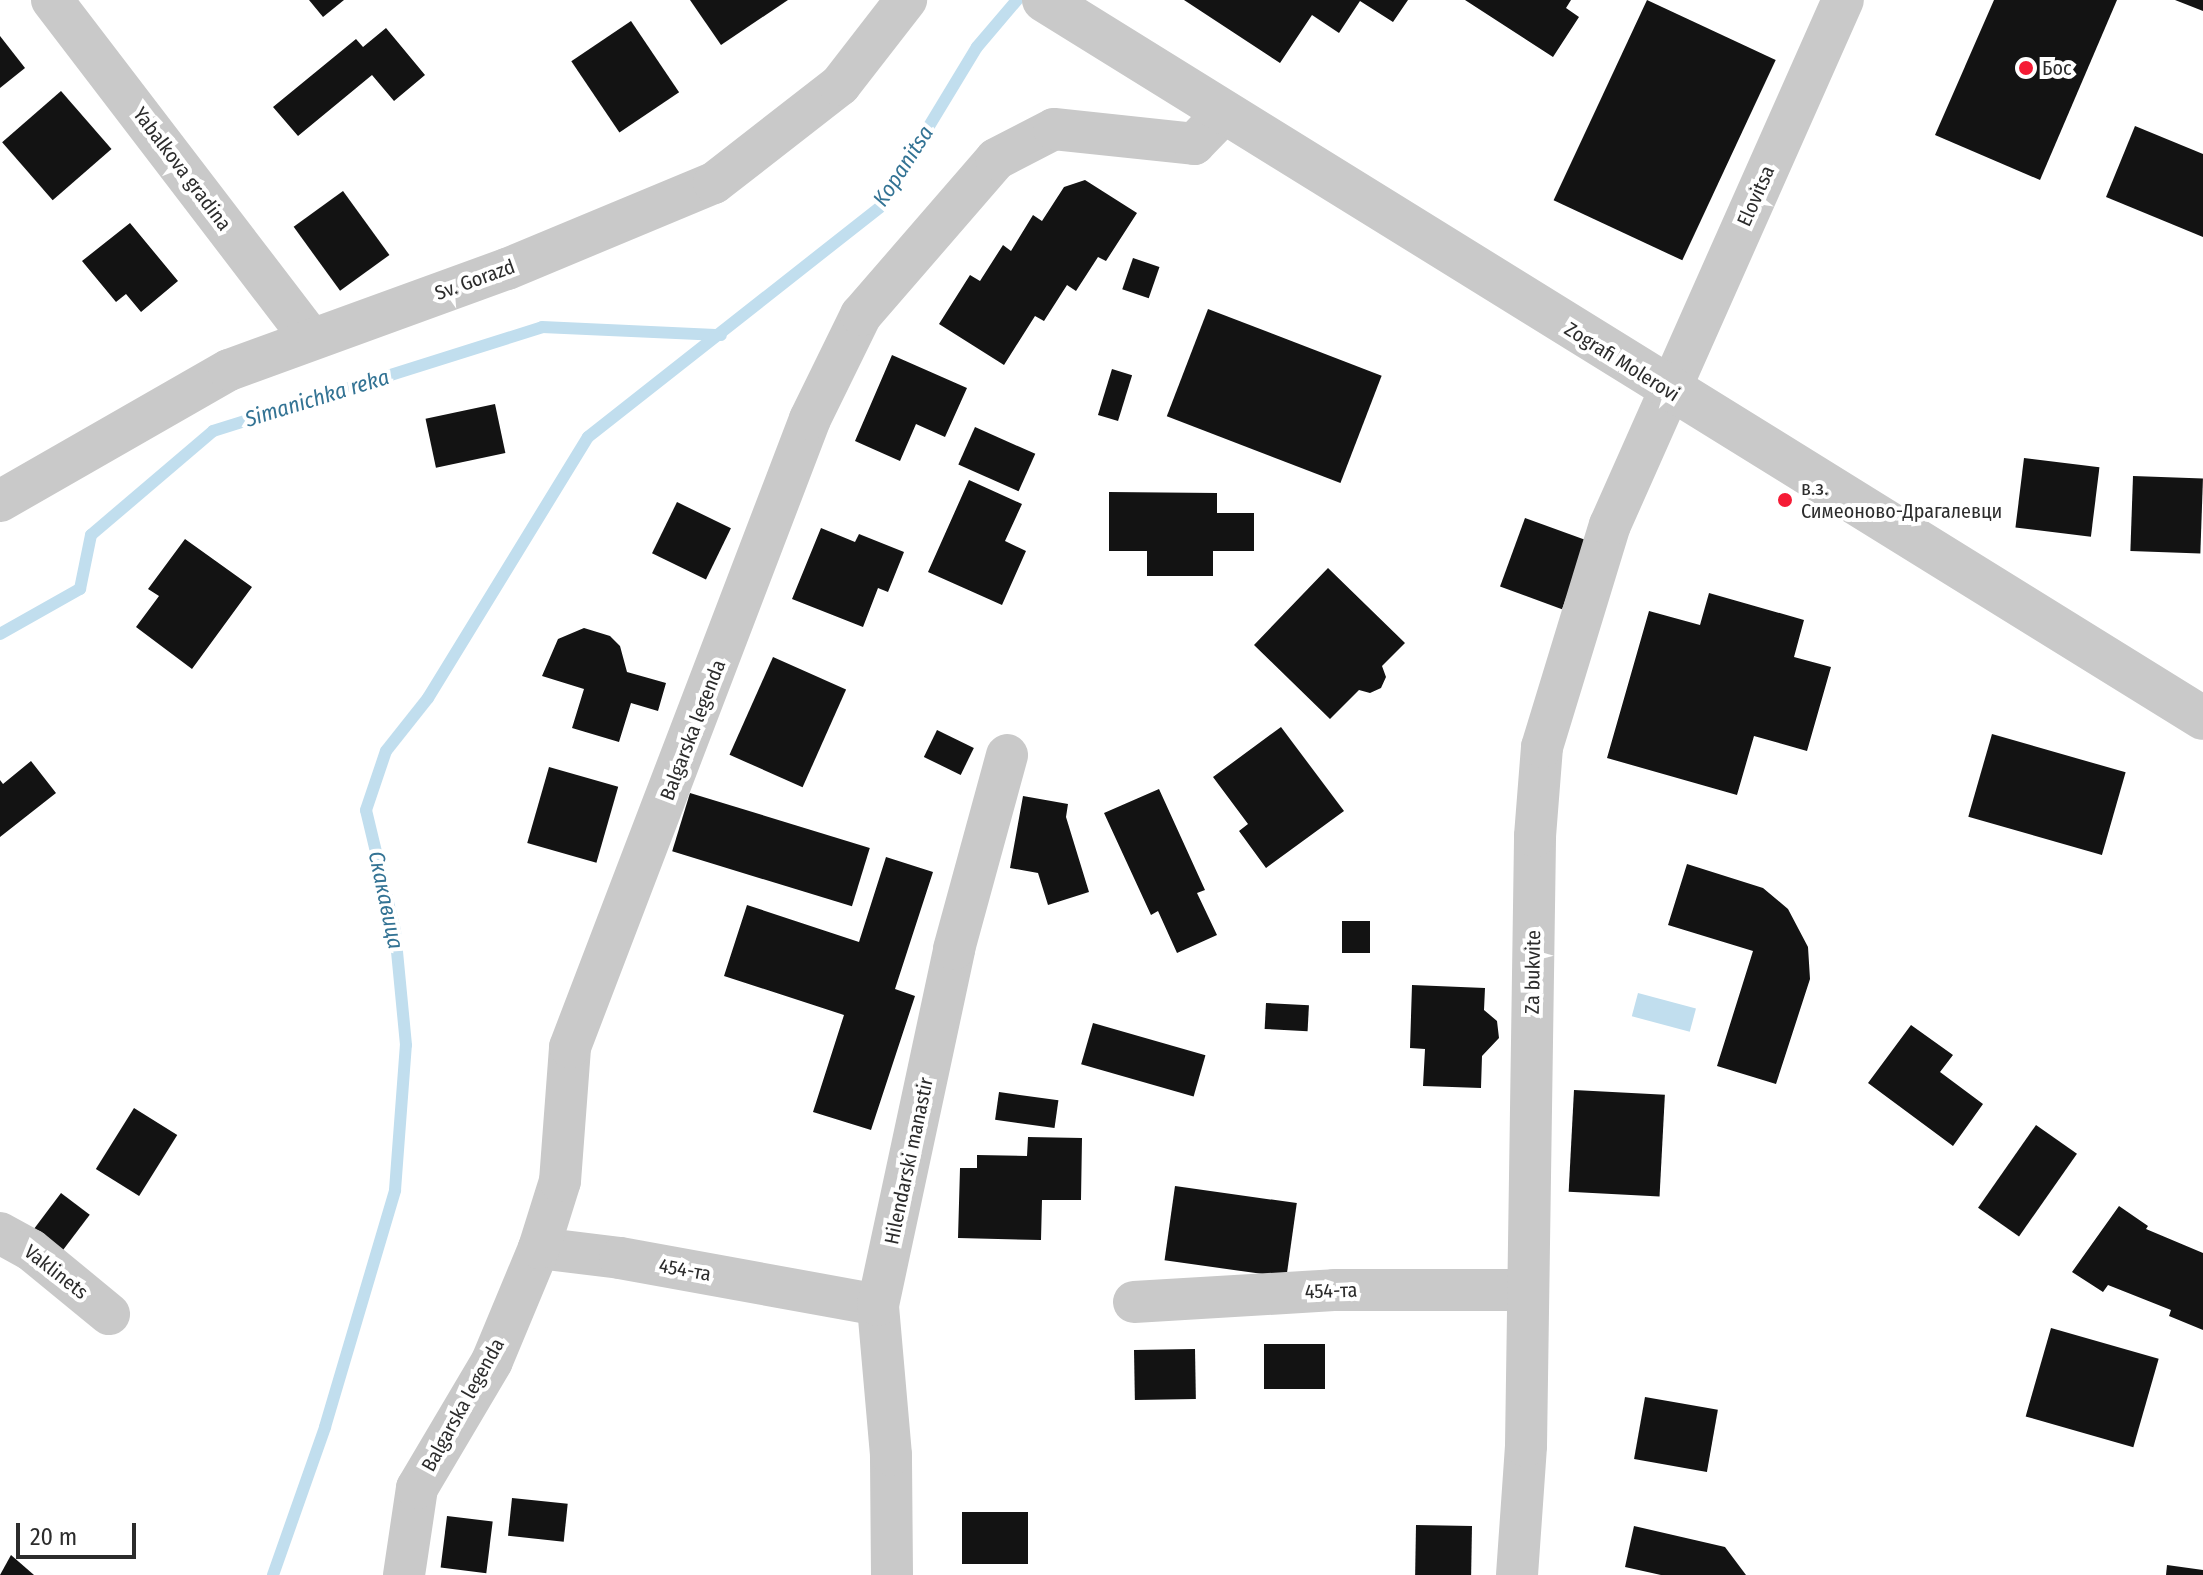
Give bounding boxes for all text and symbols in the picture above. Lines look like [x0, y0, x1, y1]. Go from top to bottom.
place label: Бос [2042, 56, 2072, 80]
marker: Бос [2017, 59, 2035, 77]
street label: Yabalkova gradina [128, 103, 236, 235]
water label: Kopanitsa [867, 121, 939, 211]
street label: Elovitsa [1732, 162, 1780, 230]
street label: Sv. Gorazd [432, 254, 518, 306]
street label: Zografi Molerovi [1560, 317, 1684, 407]
water label: Simanichka reka [242, 364, 392, 432]
place label: в.з. Симеоново-Драгалевци [1801, 476, 2002, 523]
marker: в.з. Симеоново-Драгалевци [1776, 491, 1794, 509]
street label: Balgarska legenda [655, 656, 731, 804]
water label: Скакавица [363, 849, 409, 951]
street label: Za bukvite [1520, 930, 1546, 1014]
street label: Hilendarski manastir [880, 1075, 938, 1247]
street label: Vaklinets [19, 1240, 93, 1304]
street label: 454-та [657, 1254, 713, 1286]
street label: 454-та [1304, 1278, 1358, 1304]
street label: Balgarska legenda [417, 1334, 509, 1476]
scale bar [20, 1507, 140, 1557]
text: 20 m [30, 1523, 77, 1551]

